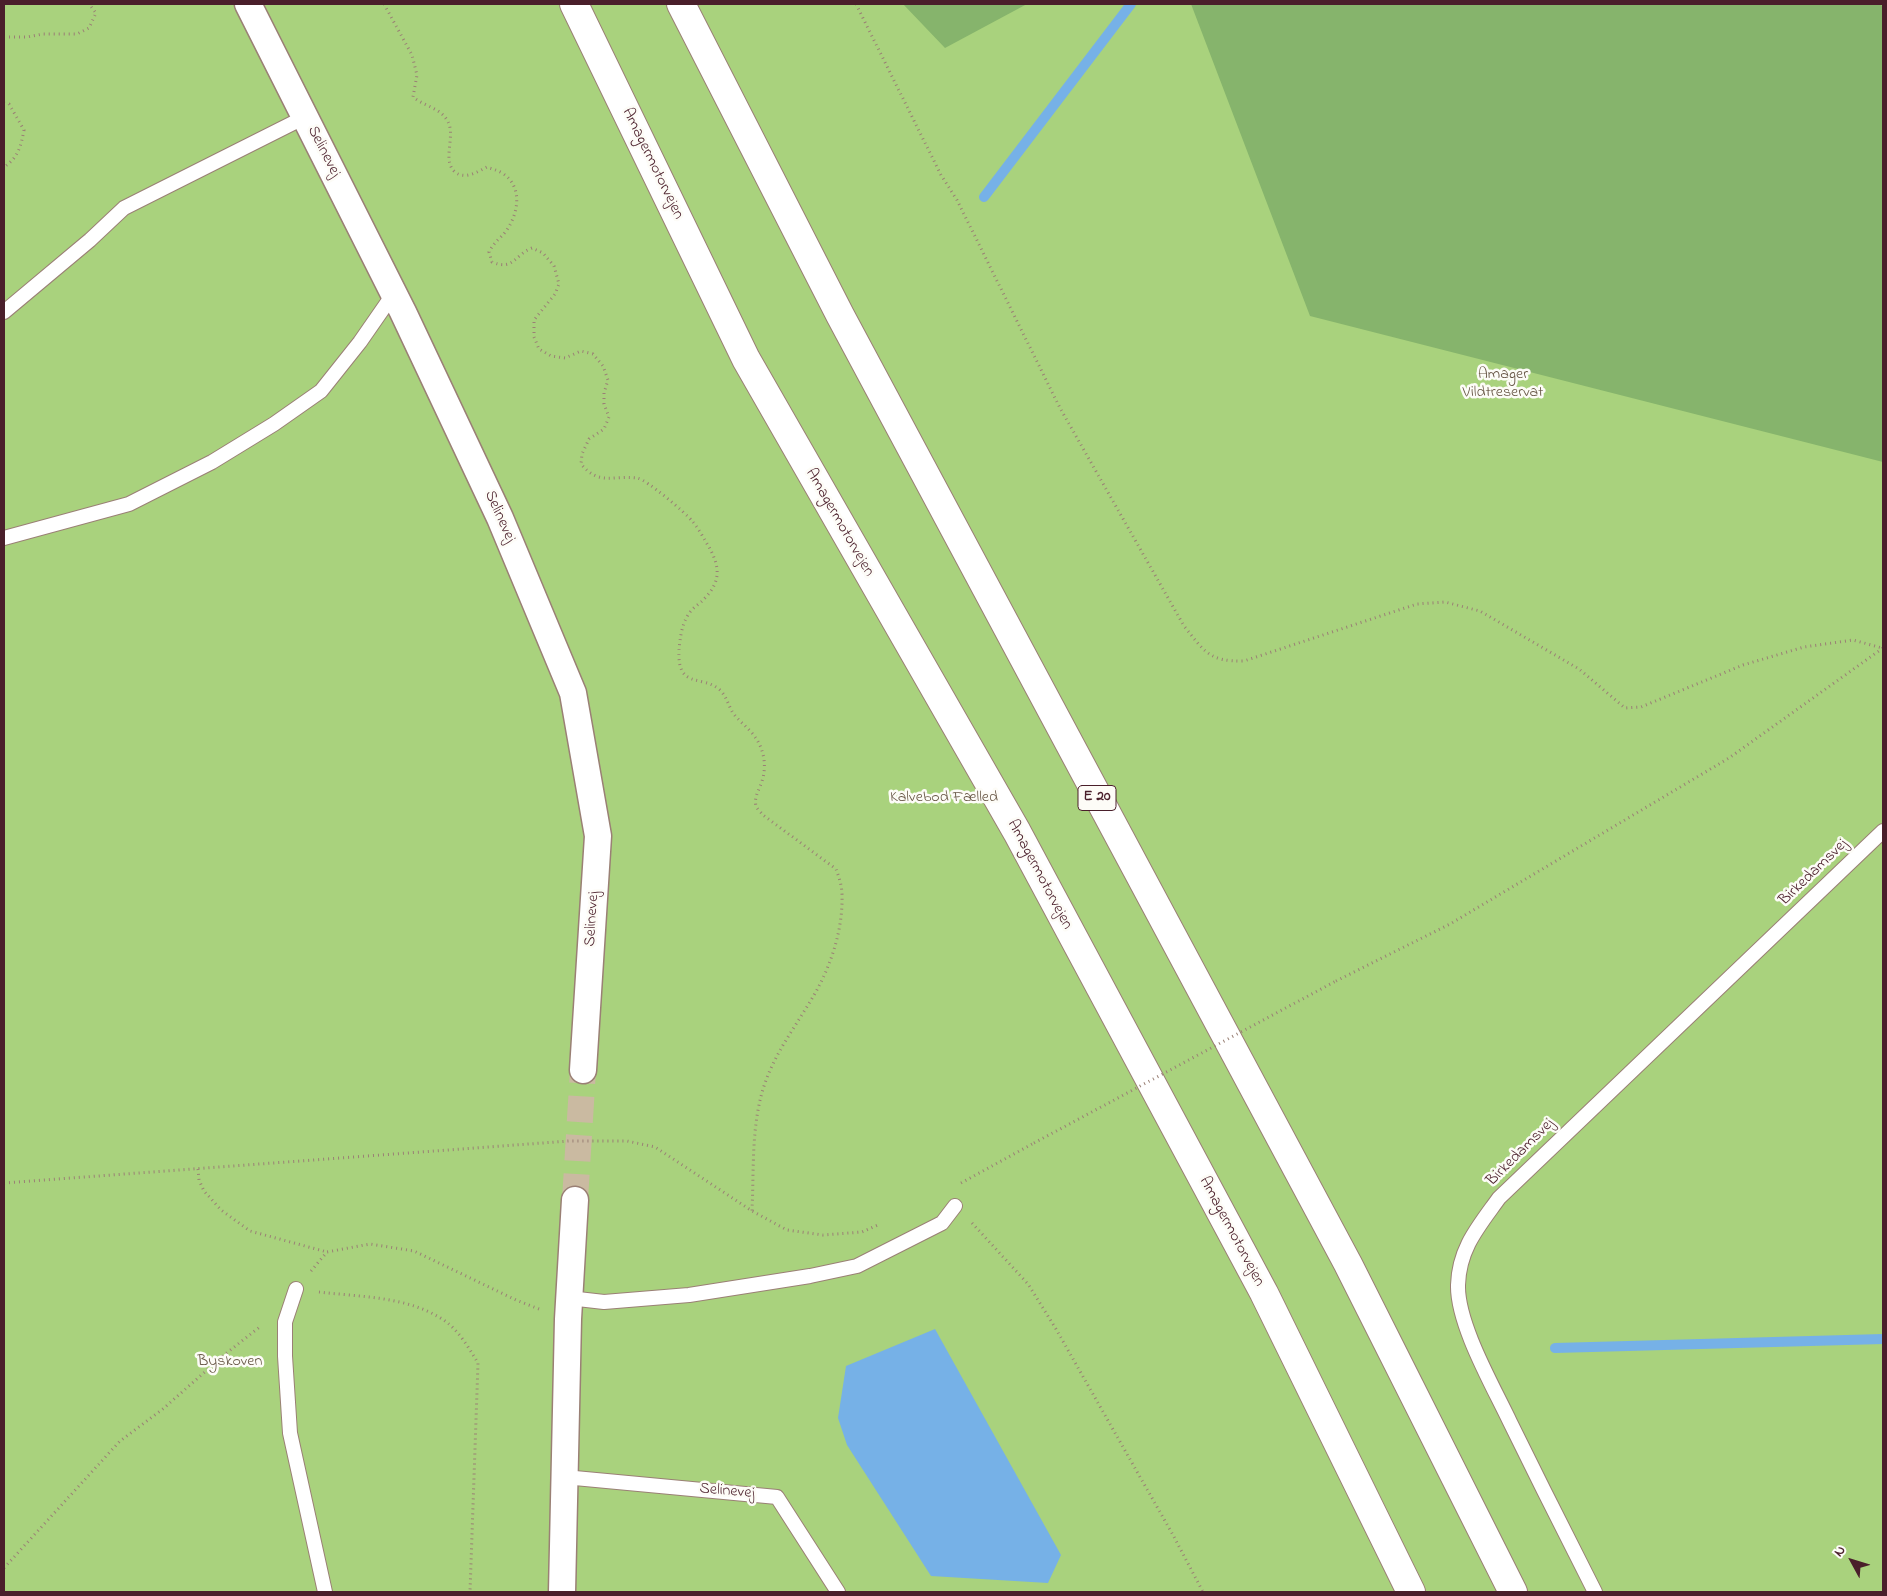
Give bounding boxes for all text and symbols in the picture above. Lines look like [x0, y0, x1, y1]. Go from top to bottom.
street label: Amagermotorvejen [617, 105, 687, 223]
street label: Selinevej [302, 123, 344, 181]
park label: Amager Vildtreservat [1463, 365, 1543, 403]
street label: Amagermotorvejen [800, 465, 878, 581]
street label: Selinevej [479, 488, 519, 546]
road number: E 20 [1078, 786, 1116, 810]
park label: Kalvebod Fælled [890, 788, 998, 808]
street label: Amagermotorvejen [1002, 817, 1076, 933]
street label: Birkedamsvej [1776, 836, 1852, 910]
street label: Selinevej [582, 891, 604, 947]
street label: Birkedamsvej [1483, 1115, 1559, 1191]
street label: Amagermotorvejen [1194, 1174, 1268, 1290]
park label: Byskoven [198, 1352, 262, 1372]
street label: Selinevej [699, 1480, 755, 1504]
north arrow [1827, 1536, 1877, 1586]
text: N [1829, 1541, 1851, 1562]

